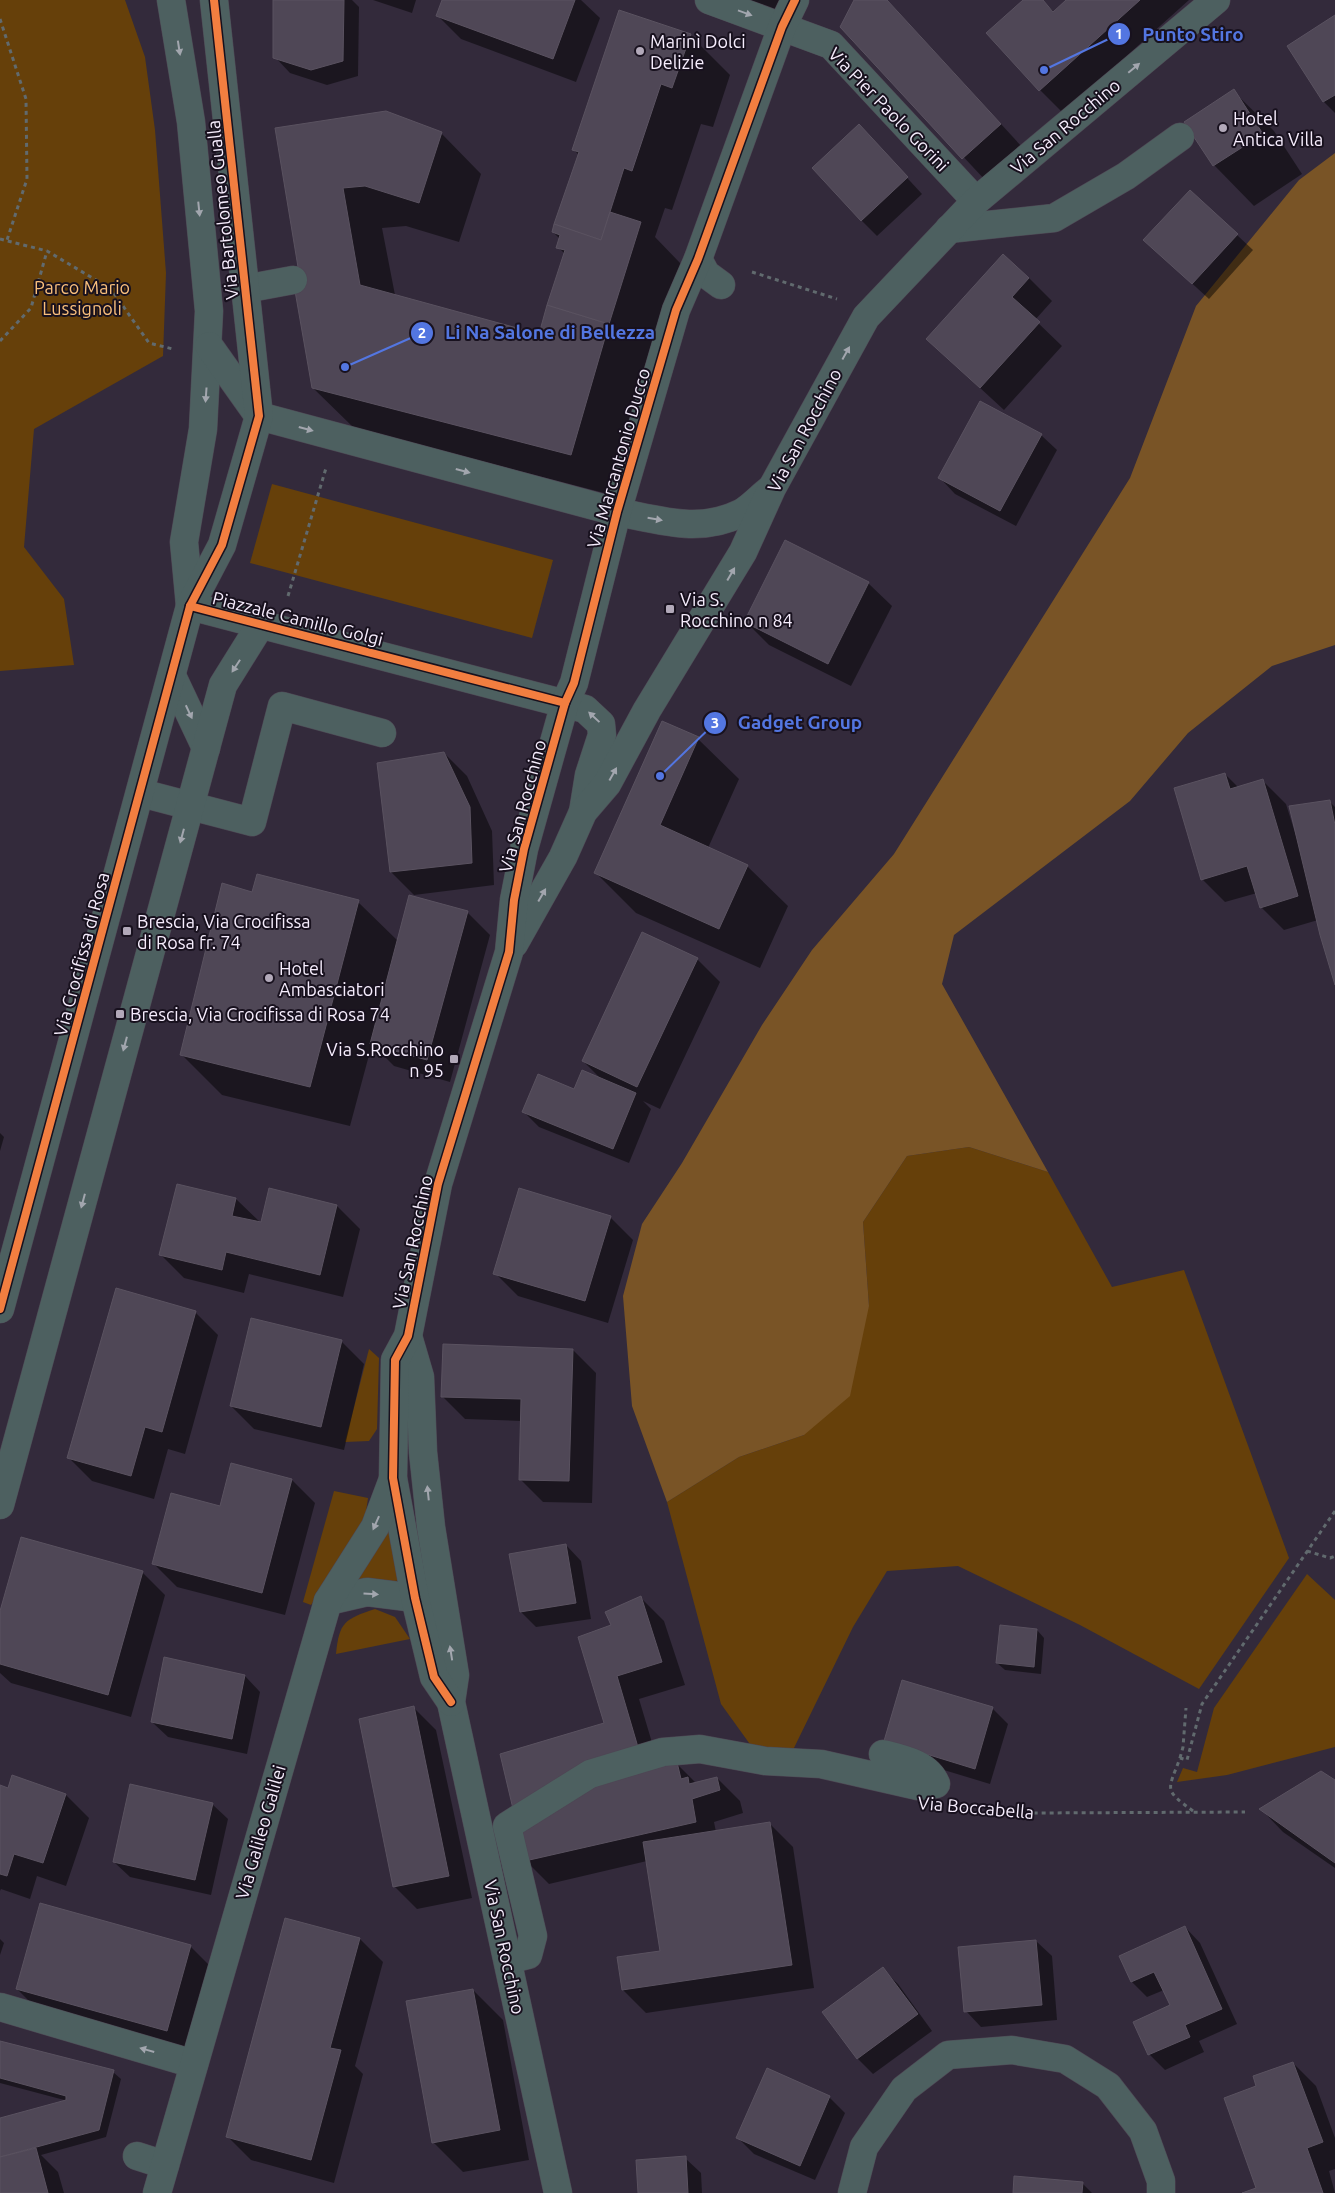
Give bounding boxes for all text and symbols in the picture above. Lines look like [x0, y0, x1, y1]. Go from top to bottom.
one-way arrow [738, 9, 753, 17]
callout: Punto Stiro [1107, 17, 1253, 51]
text: Punto Stiro [1142, 23, 1244, 45]
text: 1 [1115, 25, 1123, 42]
place label: Marinì Dolci Delizie [650, 31, 746, 72]
one-way arrow [175, 40, 183, 56]
street label: Via Pier Paolo Gorini [825, 43, 953, 175]
marker: Marinì Dolci Delizie [634, 45, 646, 57]
one-way arrow [1127, 63, 1140, 74]
street label: Via San Rocchino [1006, 74, 1124, 178]
place label: Hotel Antica Villa [1233, 108, 1323, 149]
street label: Via Bartolomeo Gualla [203, 119, 241, 301]
marker: Hotel Antica Villa [1217, 122, 1229, 134]
one-way arrow [195, 202, 203, 218]
park label: Parco Mario Lussignoli [34, 277, 130, 318]
callout: Li Na Salone di Bellezza [410, 316, 665, 350]
text: Li Na Salone di Bellezza [445, 321, 655, 343]
text: 2 [418, 324, 426, 341]
one-way arrow [842, 346, 850, 360]
street label: Via San Rocchino [763, 365, 845, 495]
street label: Via Marcantonio Ducco [583, 366, 653, 550]
one-way arrow [201, 387, 209, 403]
one-way arrow [299, 425, 314, 433]
one-way arrow [456, 467, 471, 475]
one-way arrow [647, 516, 663, 524]
one-way arrow [726, 567, 735, 581]
street label: Piazzale Camillo Golgi [211, 587, 385, 649]
place label: Via S. Rocchino n 84 [680, 589, 793, 630]
marker: Via S. Rocchino n 84 [664, 603, 676, 615]
one-way arrow [231, 659, 241, 673]
one-way arrow [185, 705, 193, 719]
callout: Gadget Group [703, 706, 872, 740]
one-way arrow [588, 711, 600, 723]
text: Gadget Group [738, 711, 862, 733]
text: 3 [711, 714, 719, 731]
street label: Via San Rocchino [495, 737, 549, 875]
one-way arrow [608, 768, 617, 781]
one-way arrow [177, 829, 185, 844]
street label: Via Crocifissa di Rosa [49, 870, 113, 1038]
one-way arrow [538, 888, 546, 902]
place label: Brescia, Via Crocifissa di Rosa fr. 74 [137, 911, 311, 952]
marker: Brescia, Via Crocifissa di Rosa fr. 74 [121, 925, 133, 937]
place label: Hotel Ambasciatori [279, 958, 385, 999]
marker: Hotel Ambasciatori [263, 972, 275, 984]
place label: Brescia, Via Crocifissa di Rosa 74 [130, 1004, 390, 1024]
marker: Brescia, Via Crocifissa di Rosa 74 [114, 1008, 126, 1020]
one-way arrow [121, 1037, 129, 1052]
place label: Via S.Rocchino n 95 [326, 1039, 444, 1080]
marker: Via S.Rocchino n 95 [448, 1053, 460, 1065]
street label: Via San Rocchino [388, 1173, 436, 1311]
one-way arrow [78, 1193, 86, 1208]
one-way arrow [424, 1484, 432, 1500]
one-way arrow [371, 1516, 379, 1530]
one-way arrow [363, 1590, 379, 1598]
one-way arrow [447, 1645, 455, 1661]
street label: Via Galileo Galilei [231, 1763, 289, 1901]
street label: Via Boccabella [917, 1792, 1035, 1822]
street label: Via San Rocchino [481, 1878, 529, 2016]
one-way arrow [139, 2046, 154, 2054]

